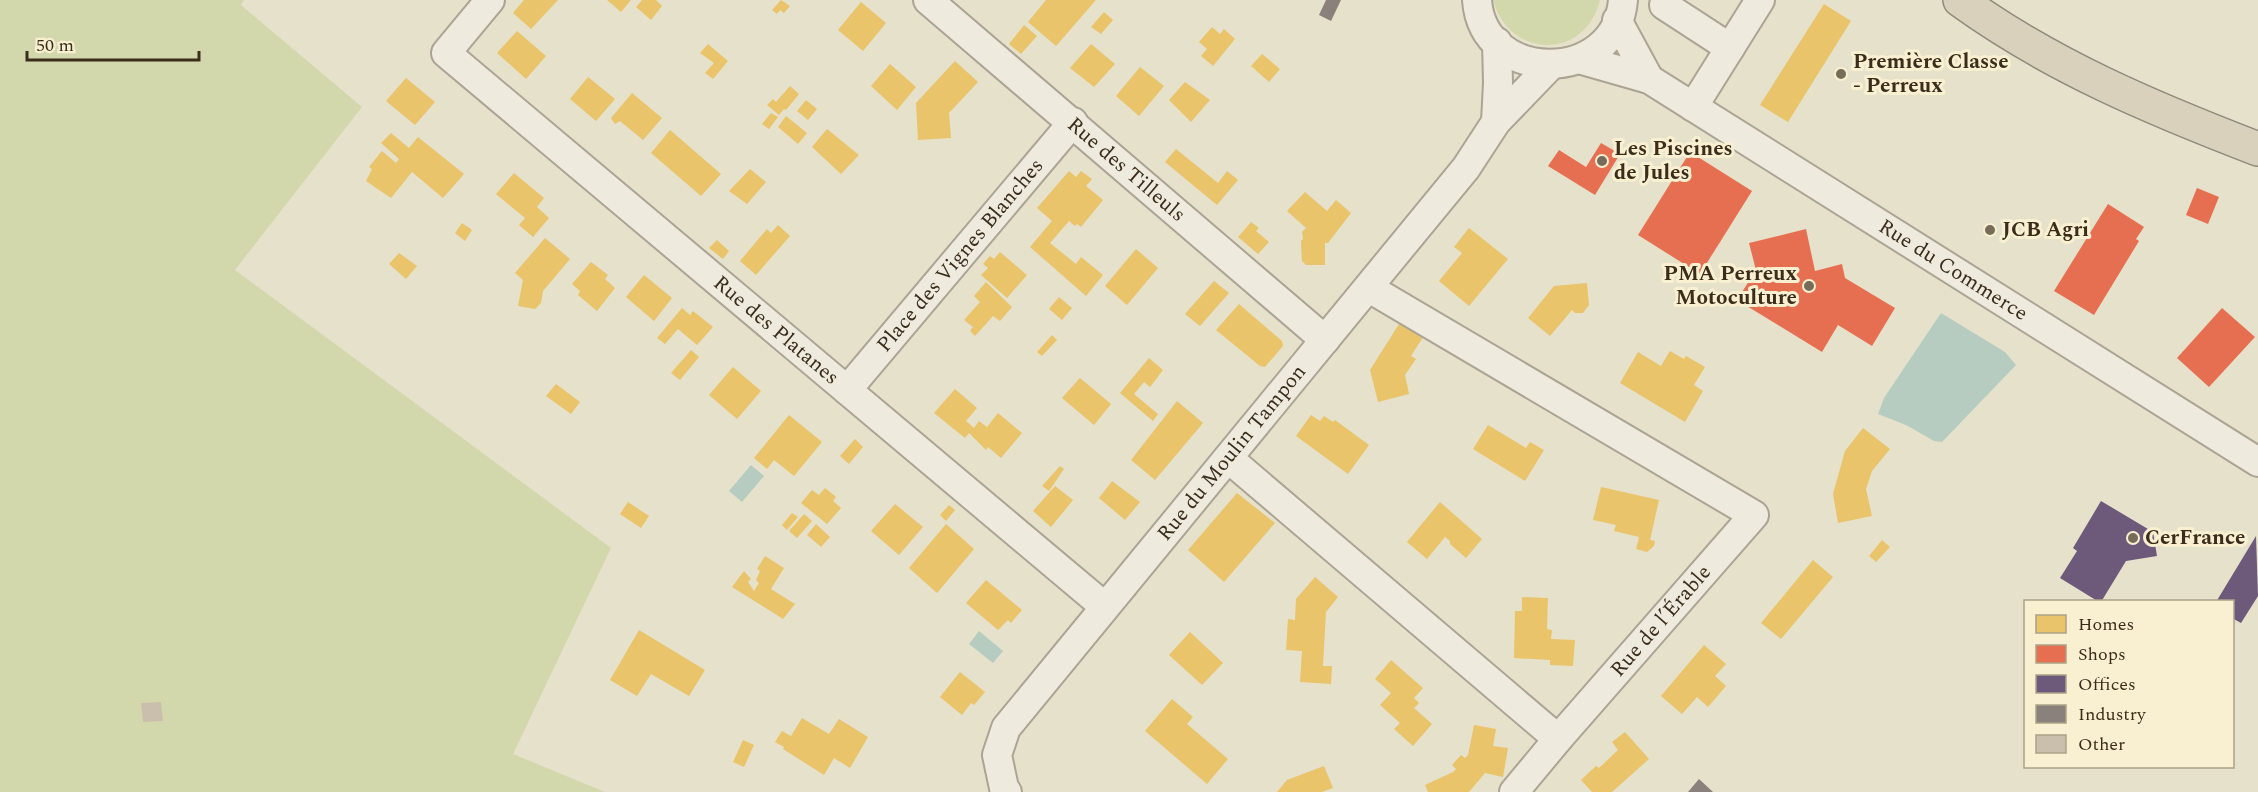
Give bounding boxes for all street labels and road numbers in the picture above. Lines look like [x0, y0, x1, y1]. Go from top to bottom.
street label: Rue des Tilleuls [1060, 110, 1193, 230]
street label: Place des Vignes Blanches [869, 151, 1052, 360]
street label: Rue du Commerce [1872, 211, 2034, 329]
street label: Rue des Platanes [706, 268, 846, 393]
street label: Rue du Moulin Tampon [1149, 358, 1314, 548]
street label: Rue de l’Érable [1603, 558, 1719, 684]

